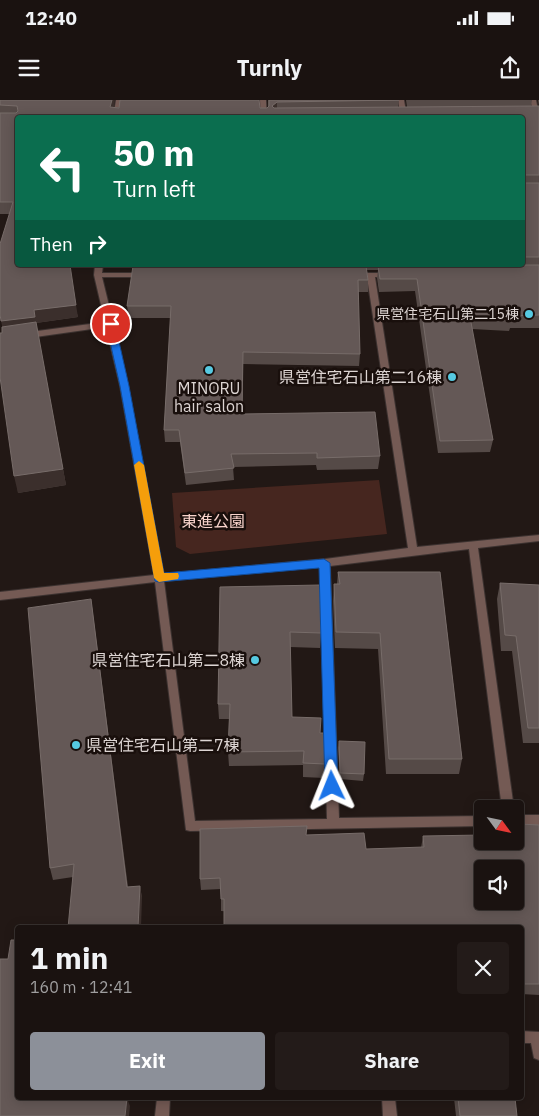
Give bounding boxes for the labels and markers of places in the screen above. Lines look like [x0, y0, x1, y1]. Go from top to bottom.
pin [90, 303, 132, 345]
place label: 県営住宅石山第二15棟 [376, 305, 519, 323]
marker: 県営住宅石山第二15棟 [523, 308, 535, 320]
marker: MINORU hair salon [203, 364, 215, 376]
place label: 県営住宅石山第二16棟 [279, 367, 442, 387]
marker: 県営住宅石山第二16棟 [446, 371, 458, 383]
place label: MINORU hair salon [174, 378, 244, 416]
place label: 県営住宅石山第二8棟 [91, 650, 245, 670]
marker: 県営住宅石山第二8棟 [249, 654, 261, 666]
place label: 県営住宅石山第二7棟 [86, 735, 240, 755]
marker: 県営住宅石山第二7棟 [70, 739, 82, 751]

